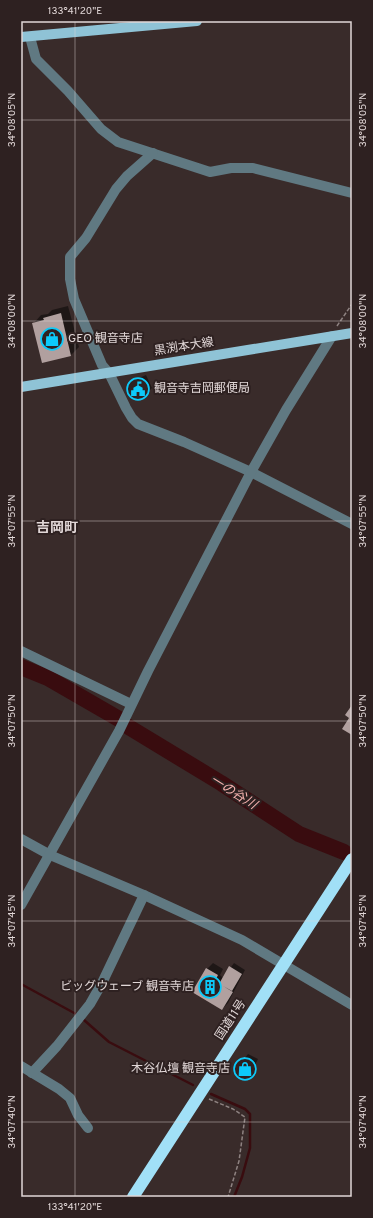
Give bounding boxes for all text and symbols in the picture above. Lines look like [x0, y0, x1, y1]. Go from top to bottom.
text: 133°41'20"E [48, 5, 102, 18]
text: 34°08'05"N [6, 93, 19, 147]
text: 34°08'05"N [357, 93, 370, 147]
text: 34°08'00"N [6, 294, 19, 348]
text: 34°08'00"N [357, 294, 370, 348]
shop icon: GEO 観音寺店 [39, 326, 65, 352]
place label: GEO 観音寺店 [68, 331, 143, 347]
street label: 黒渕本大線 [153, 334, 215, 360]
public building icon: 観音寺吉岡郵便局 [125, 376, 151, 402]
place label: 観音寺吉岡郵便局 [154, 381, 250, 397]
text: 34°07'55"N [6, 494, 19, 548]
text: 34°07'55"N [357, 494, 370, 548]
district label: 吉岡町 [36, 520, 78, 537]
text: 34°07'50"N [6, 694, 19, 748]
text: 34°07'50"N [357, 694, 370, 748]
water label: 一の谷川 [207, 772, 261, 815]
text: 34°07'45"N [6, 894, 19, 948]
text: 34°07'45"N [357, 894, 370, 948]
building icon: ビッグウェーブ 観音寺店 [197, 974, 223, 1000]
place label: ビッグウェーブ 観音寺店 [60, 979, 194, 995]
street label: 国道11号 [212, 997, 250, 1043]
shop icon: 木谷仏壇 観音寺店 [232, 1056, 258, 1082]
place label: 木谷仏壇 観音寺店 [131, 1061, 230, 1077]
text: 34°07'40"N [6, 1095, 19, 1149]
text: 34°07'40"N [357, 1095, 370, 1149]
text: 133°41'20"E [48, 1201, 102, 1214]

